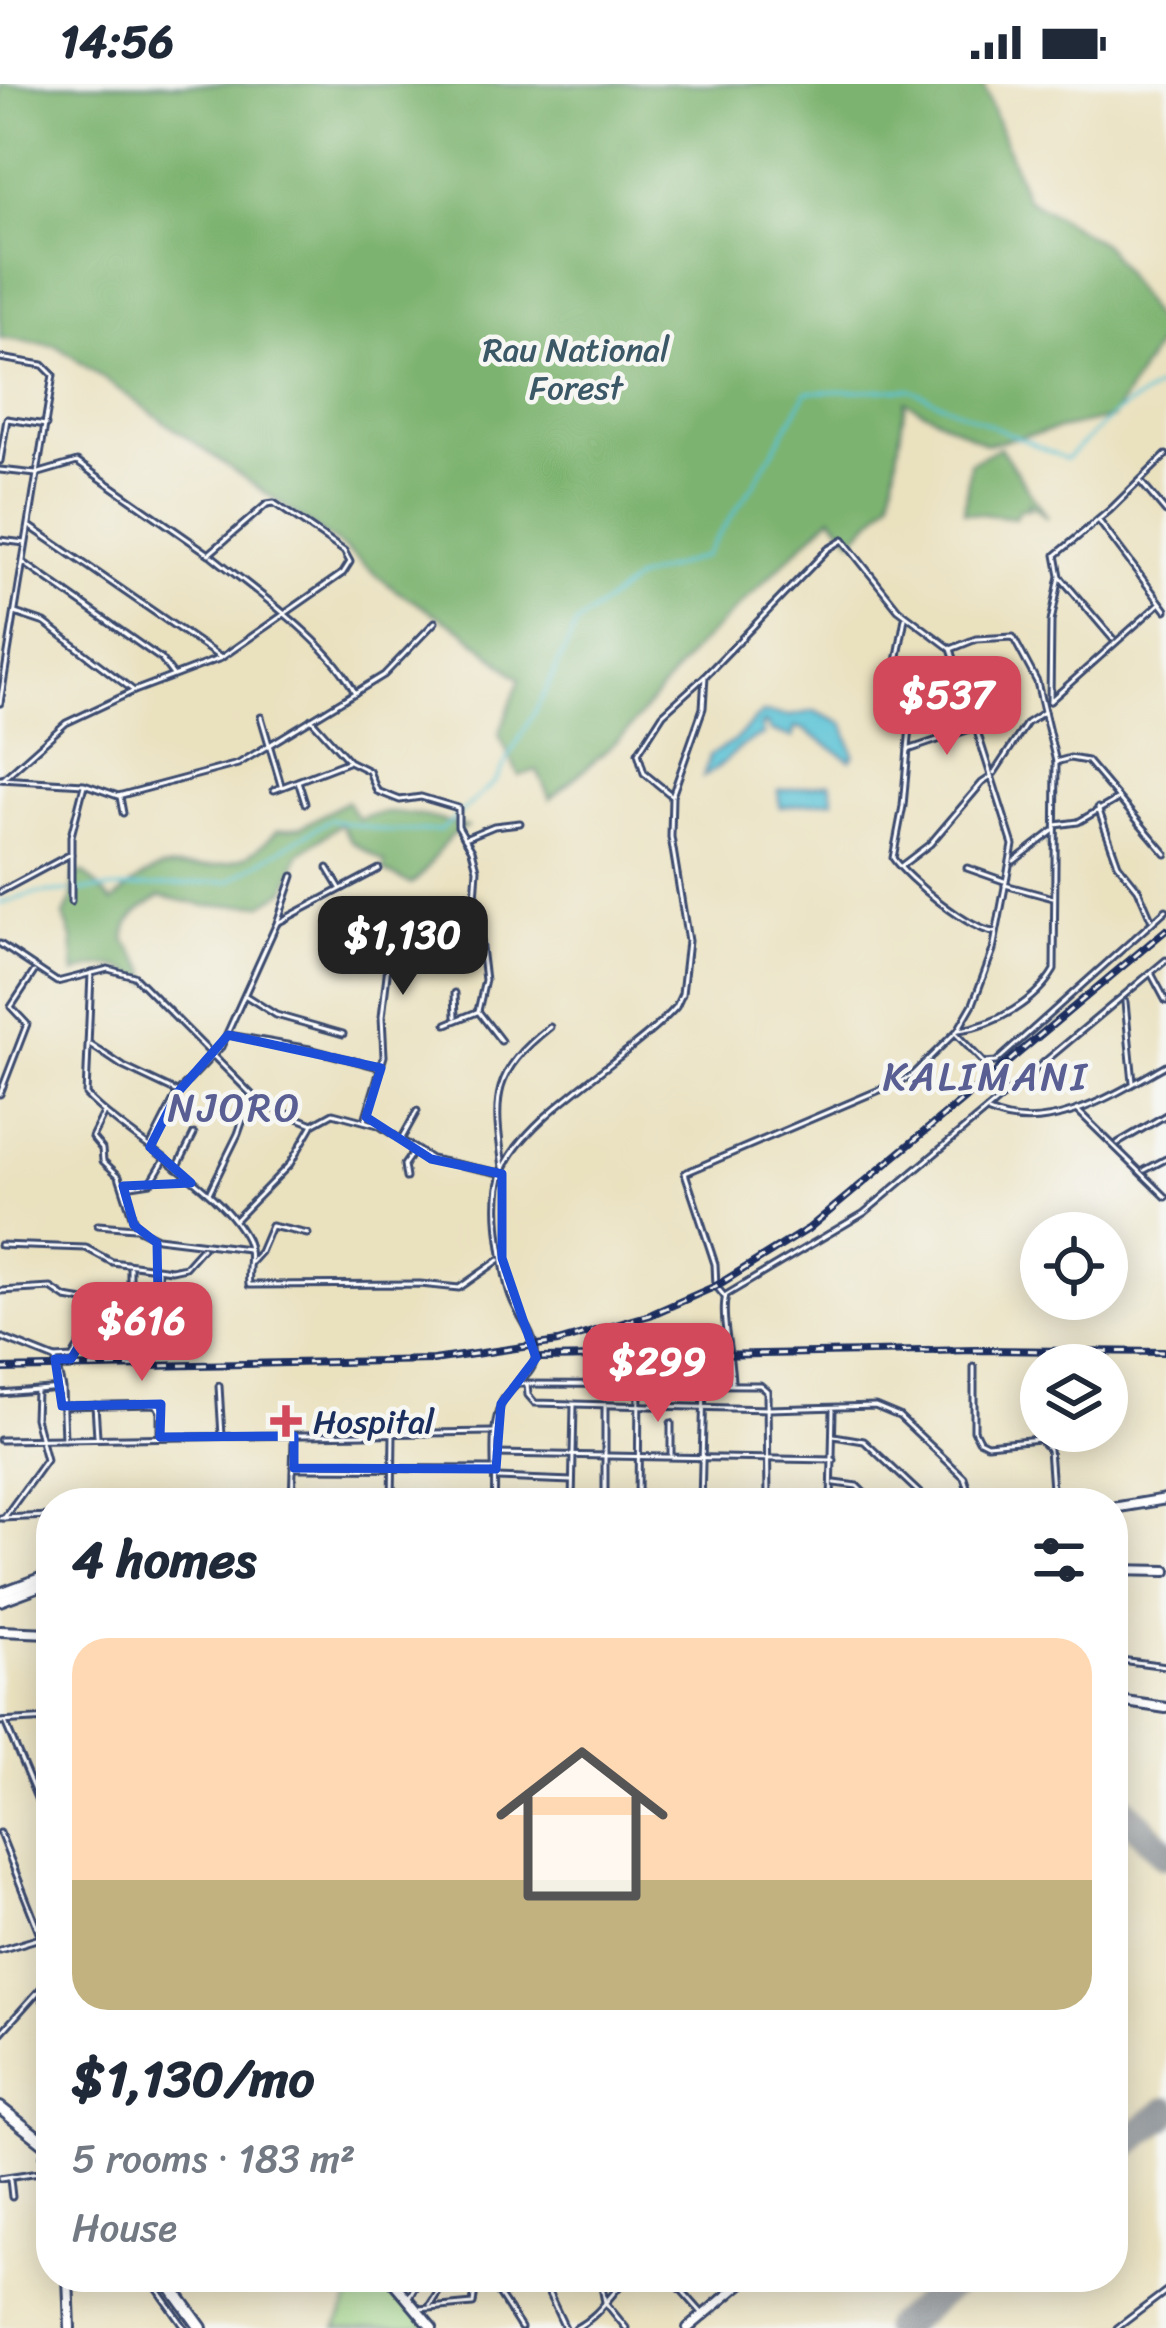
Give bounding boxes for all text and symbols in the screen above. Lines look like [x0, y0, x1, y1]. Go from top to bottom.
text: 14:56 [60, 2, 174, 82]
park label: Rau National Forest [483, 321, 670, 417]
pin: $537 [876, 656, 1018, 758]
text: $537 [900, 660, 994, 729]
pin: $1,130 [305, 896, 501, 998]
text: $1,130 [345, 900, 461, 969]
district label: KALIMANI [883, 1042, 1089, 1111]
district label: NJORO [168, 1073, 302, 1142]
map controls [1020, 1212, 1128, 1452]
button: locate [1020, 1212, 1128, 1320]
pin: $616 [71, 1282, 213, 1384]
text: $616 [98, 1286, 186, 1355]
pin: $299 [587, 1323, 729, 1425]
text: $299 [610, 1327, 706, 1396]
button: layers [1020, 1344, 1128, 1452]
place label: Hospital [313, 1393, 435, 1451]
marker: Hospital [270, 1405, 302, 1437]
text: 4 homes [72, 1515, 256, 1605]
icon: filters [1026, 1527, 1092, 1593]
icon: home [474, 1716, 690, 1932]
text: $1,130/mo [72, 2034, 314, 2124]
text: 5 rooms · 183 m² [72, 2124, 355, 2193]
text: House [72, 2193, 177, 2262]

